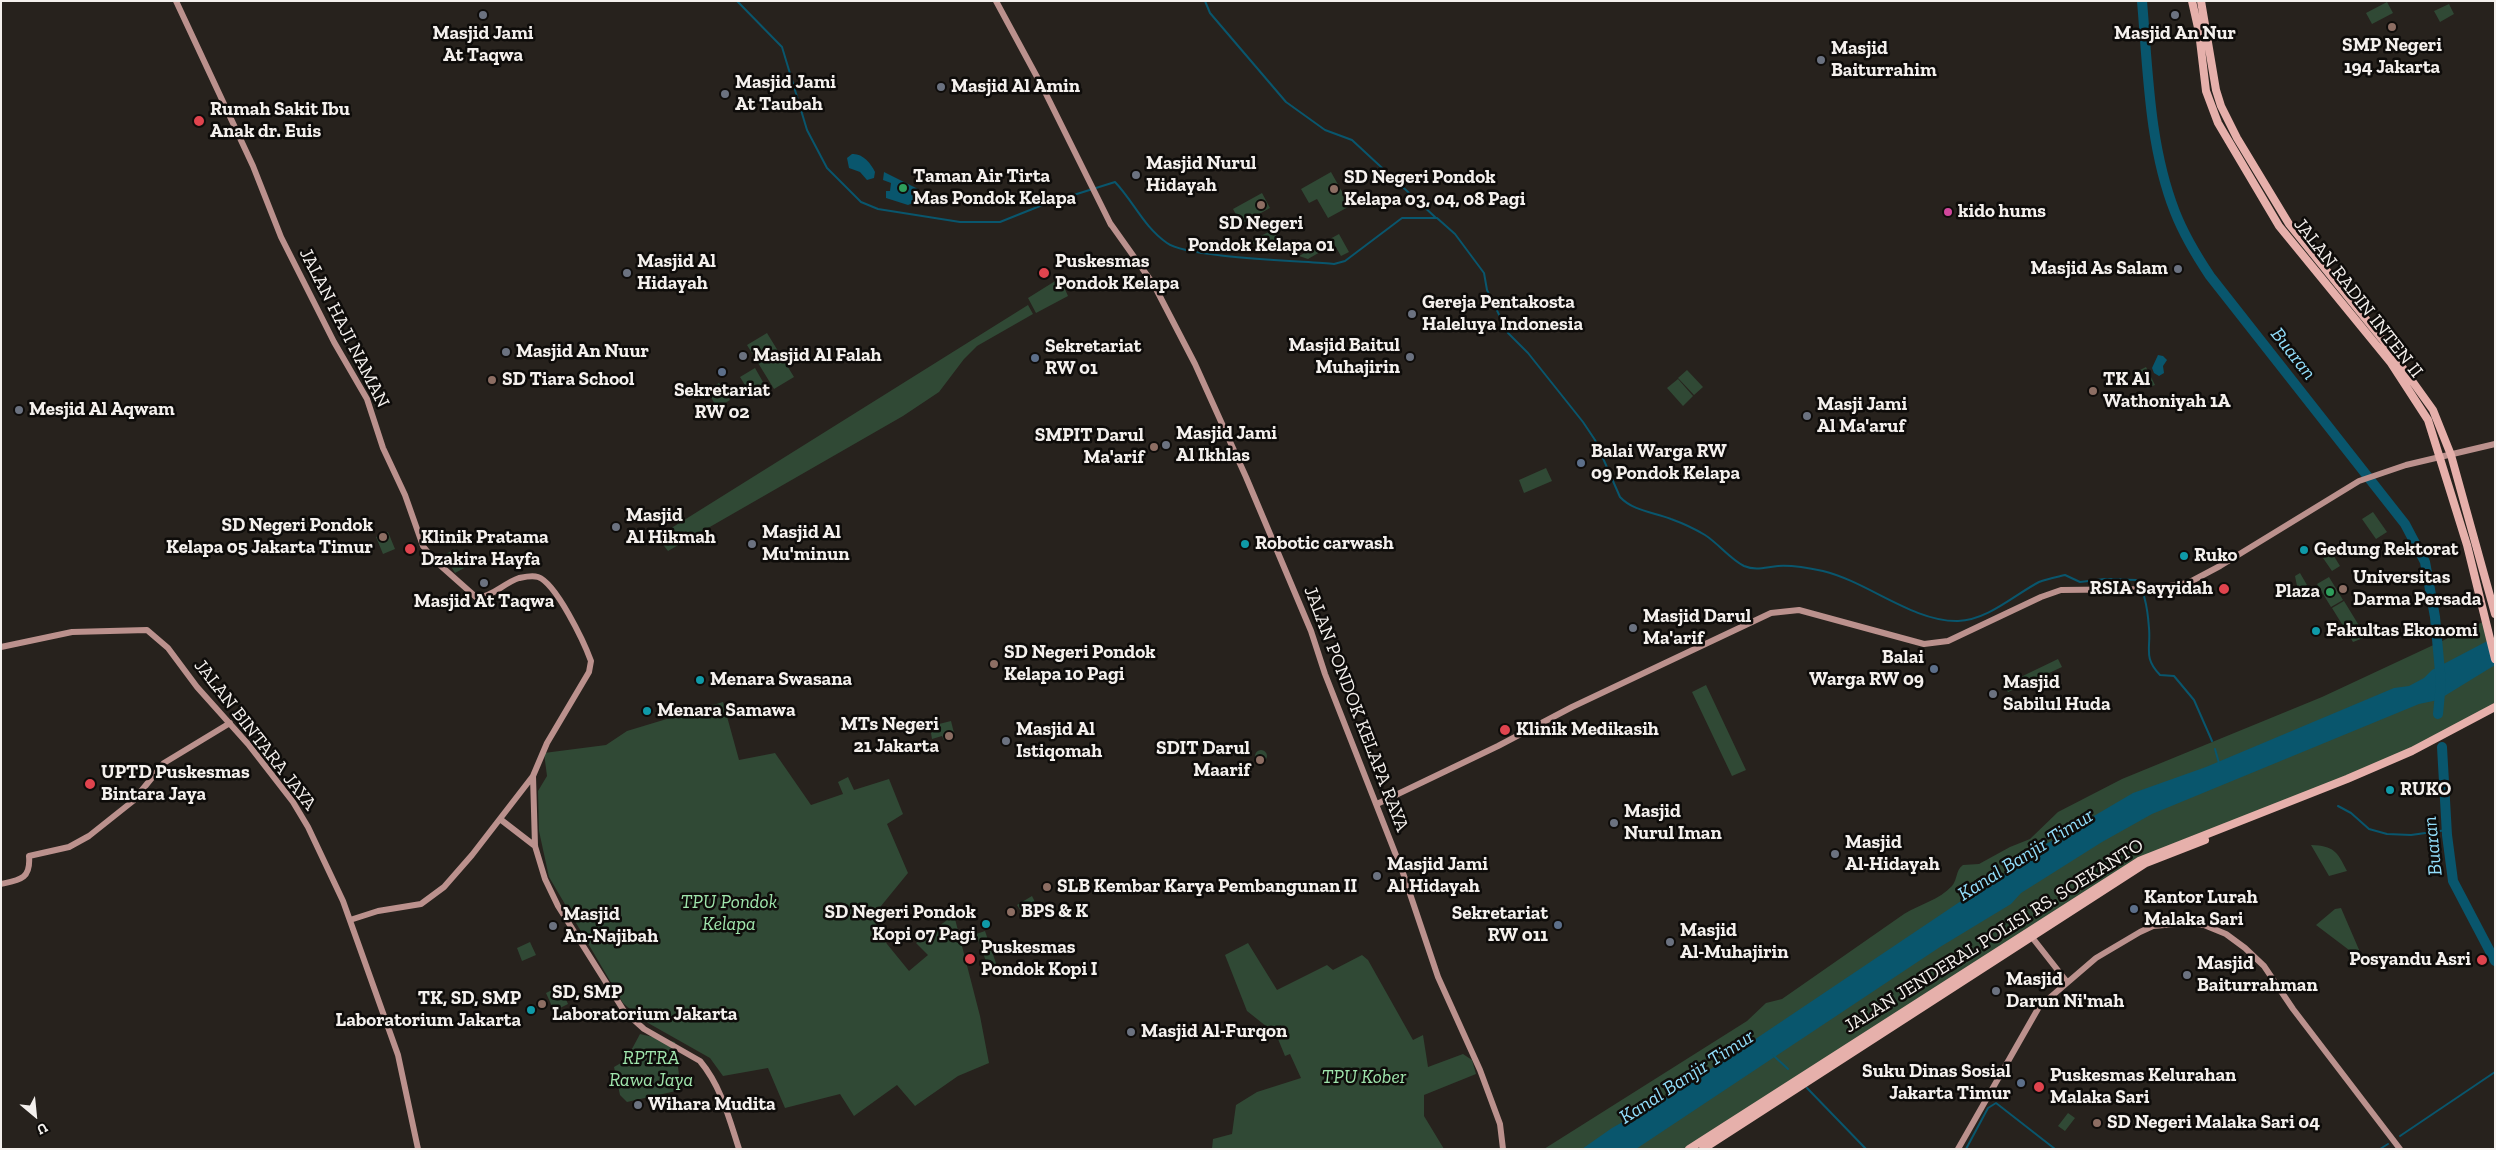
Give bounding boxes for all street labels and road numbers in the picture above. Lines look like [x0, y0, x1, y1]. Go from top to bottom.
street label: JALAN RADIN INTEN II [2288, 214, 2428, 382]
street label: JALAN HAJI NAMAN [294, 244, 394, 412]
street label: JALAN PONDOK KELAPA RAYA [1299, 583, 1413, 835]
street label: JALAN BINTARA JAYA [189, 655, 321, 815]
street label: JALAN JENDERAL POLISI RS. SOEKANTO [1840, 834, 2148, 1038]

